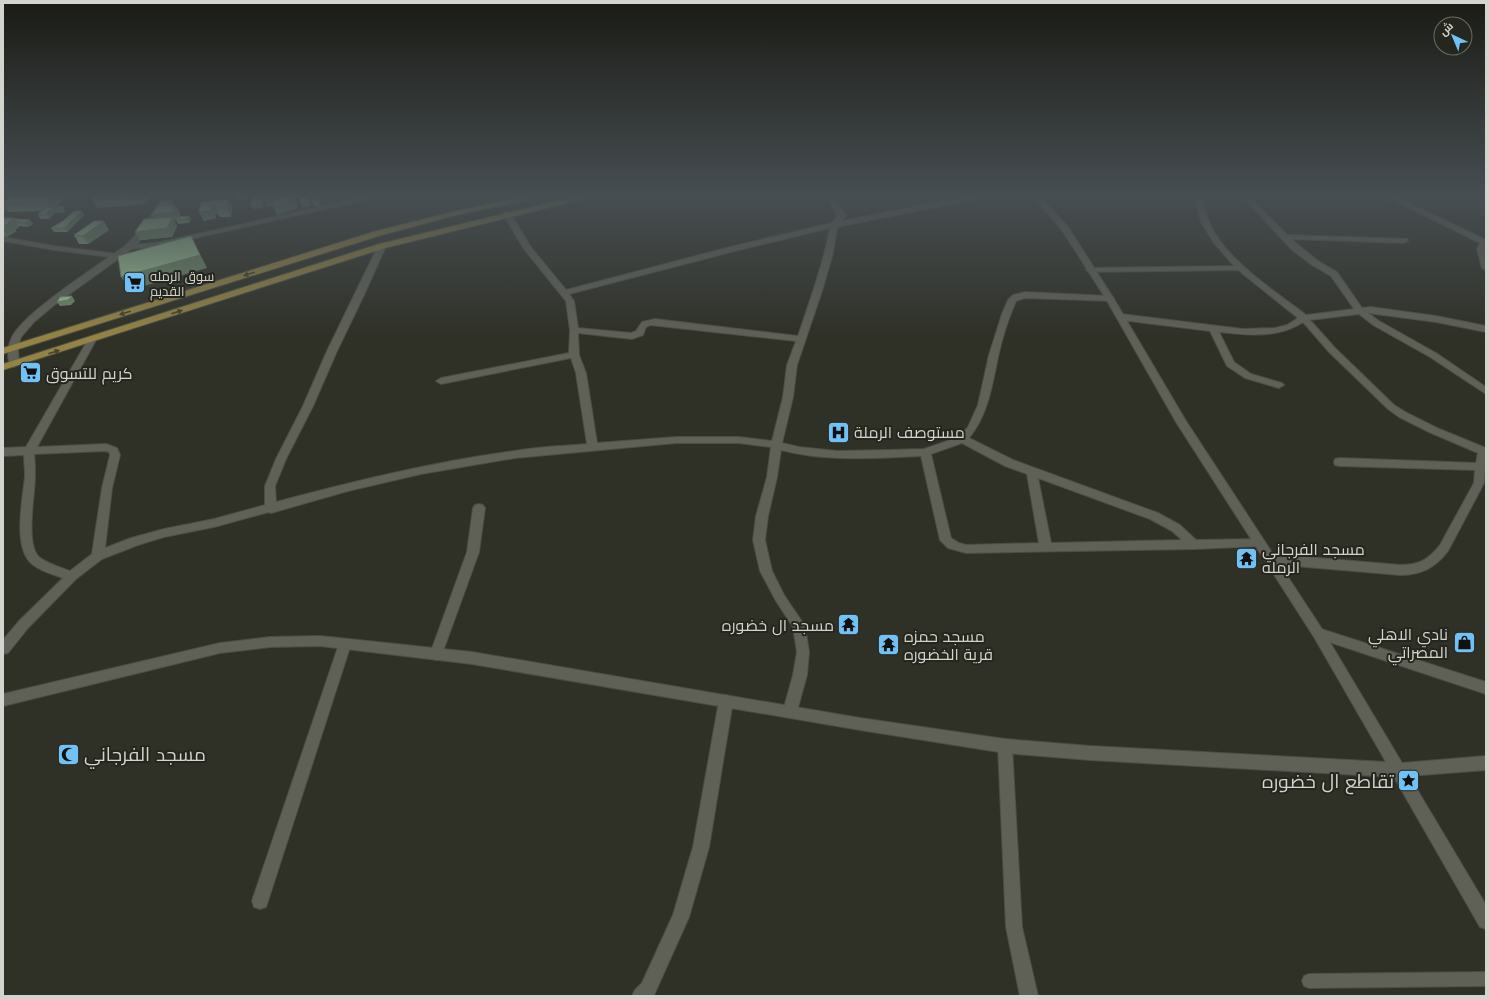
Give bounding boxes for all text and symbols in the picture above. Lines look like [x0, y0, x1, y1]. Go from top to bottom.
north arrow [1433, 16, 1473, 56]
text: ش [1435, 18, 1457, 39]
place label: سوق الرمله القديم [150, 267, 214, 301]
supermarket icon: سوق الرمله القديم [122, 270, 148, 296]
one-way arrow [242, 271, 254, 277]
one-way arrow [172, 308, 184, 314]
one-way arrow [118, 310, 130, 316]
one-way arrow [48, 349, 60, 355]
supermarket icon: كريم للتسوق [18, 360, 44, 386]
place label: كريم للتسوق [46, 362, 133, 385]
hospital icon: مستوصف الرملة [826, 419, 852, 445]
place label: مستوصف الرملة [854, 421, 965, 444]
place label: مسجد الفرجاني الرمله [1262, 538, 1365, 579]
temple icon: مسجد الفرجاني الرمله [1234, 545, 1260, 571]
temple icon: مسجد ال خضوره [836, 612, 862, 638]
place label: مسجد ال خضوره [722, 614, 834, 637]
place label: نادي الاهلي المصراتي [1368, 623, 1448, 666]
place label: مسجد حمزه قرية الخضوره [904, 625, 993, 666]
shop icon: نادي الاهلي المصراتي [1451, 630, 1477, 656]
temple icon: مسجد حمزه قرية الخضوره [876, 632, 902, 658]
mosque icon: مسجد الفرجاني [55, 741, 81, 767]
place label: مسجد الفرجاني [84, 741, 206, 769]
place label: تقاطع ال خضوره [1262, 768, 1394, 795]
place icon: تقاطع ال خضوره [1396, 768, 1422, 794]

